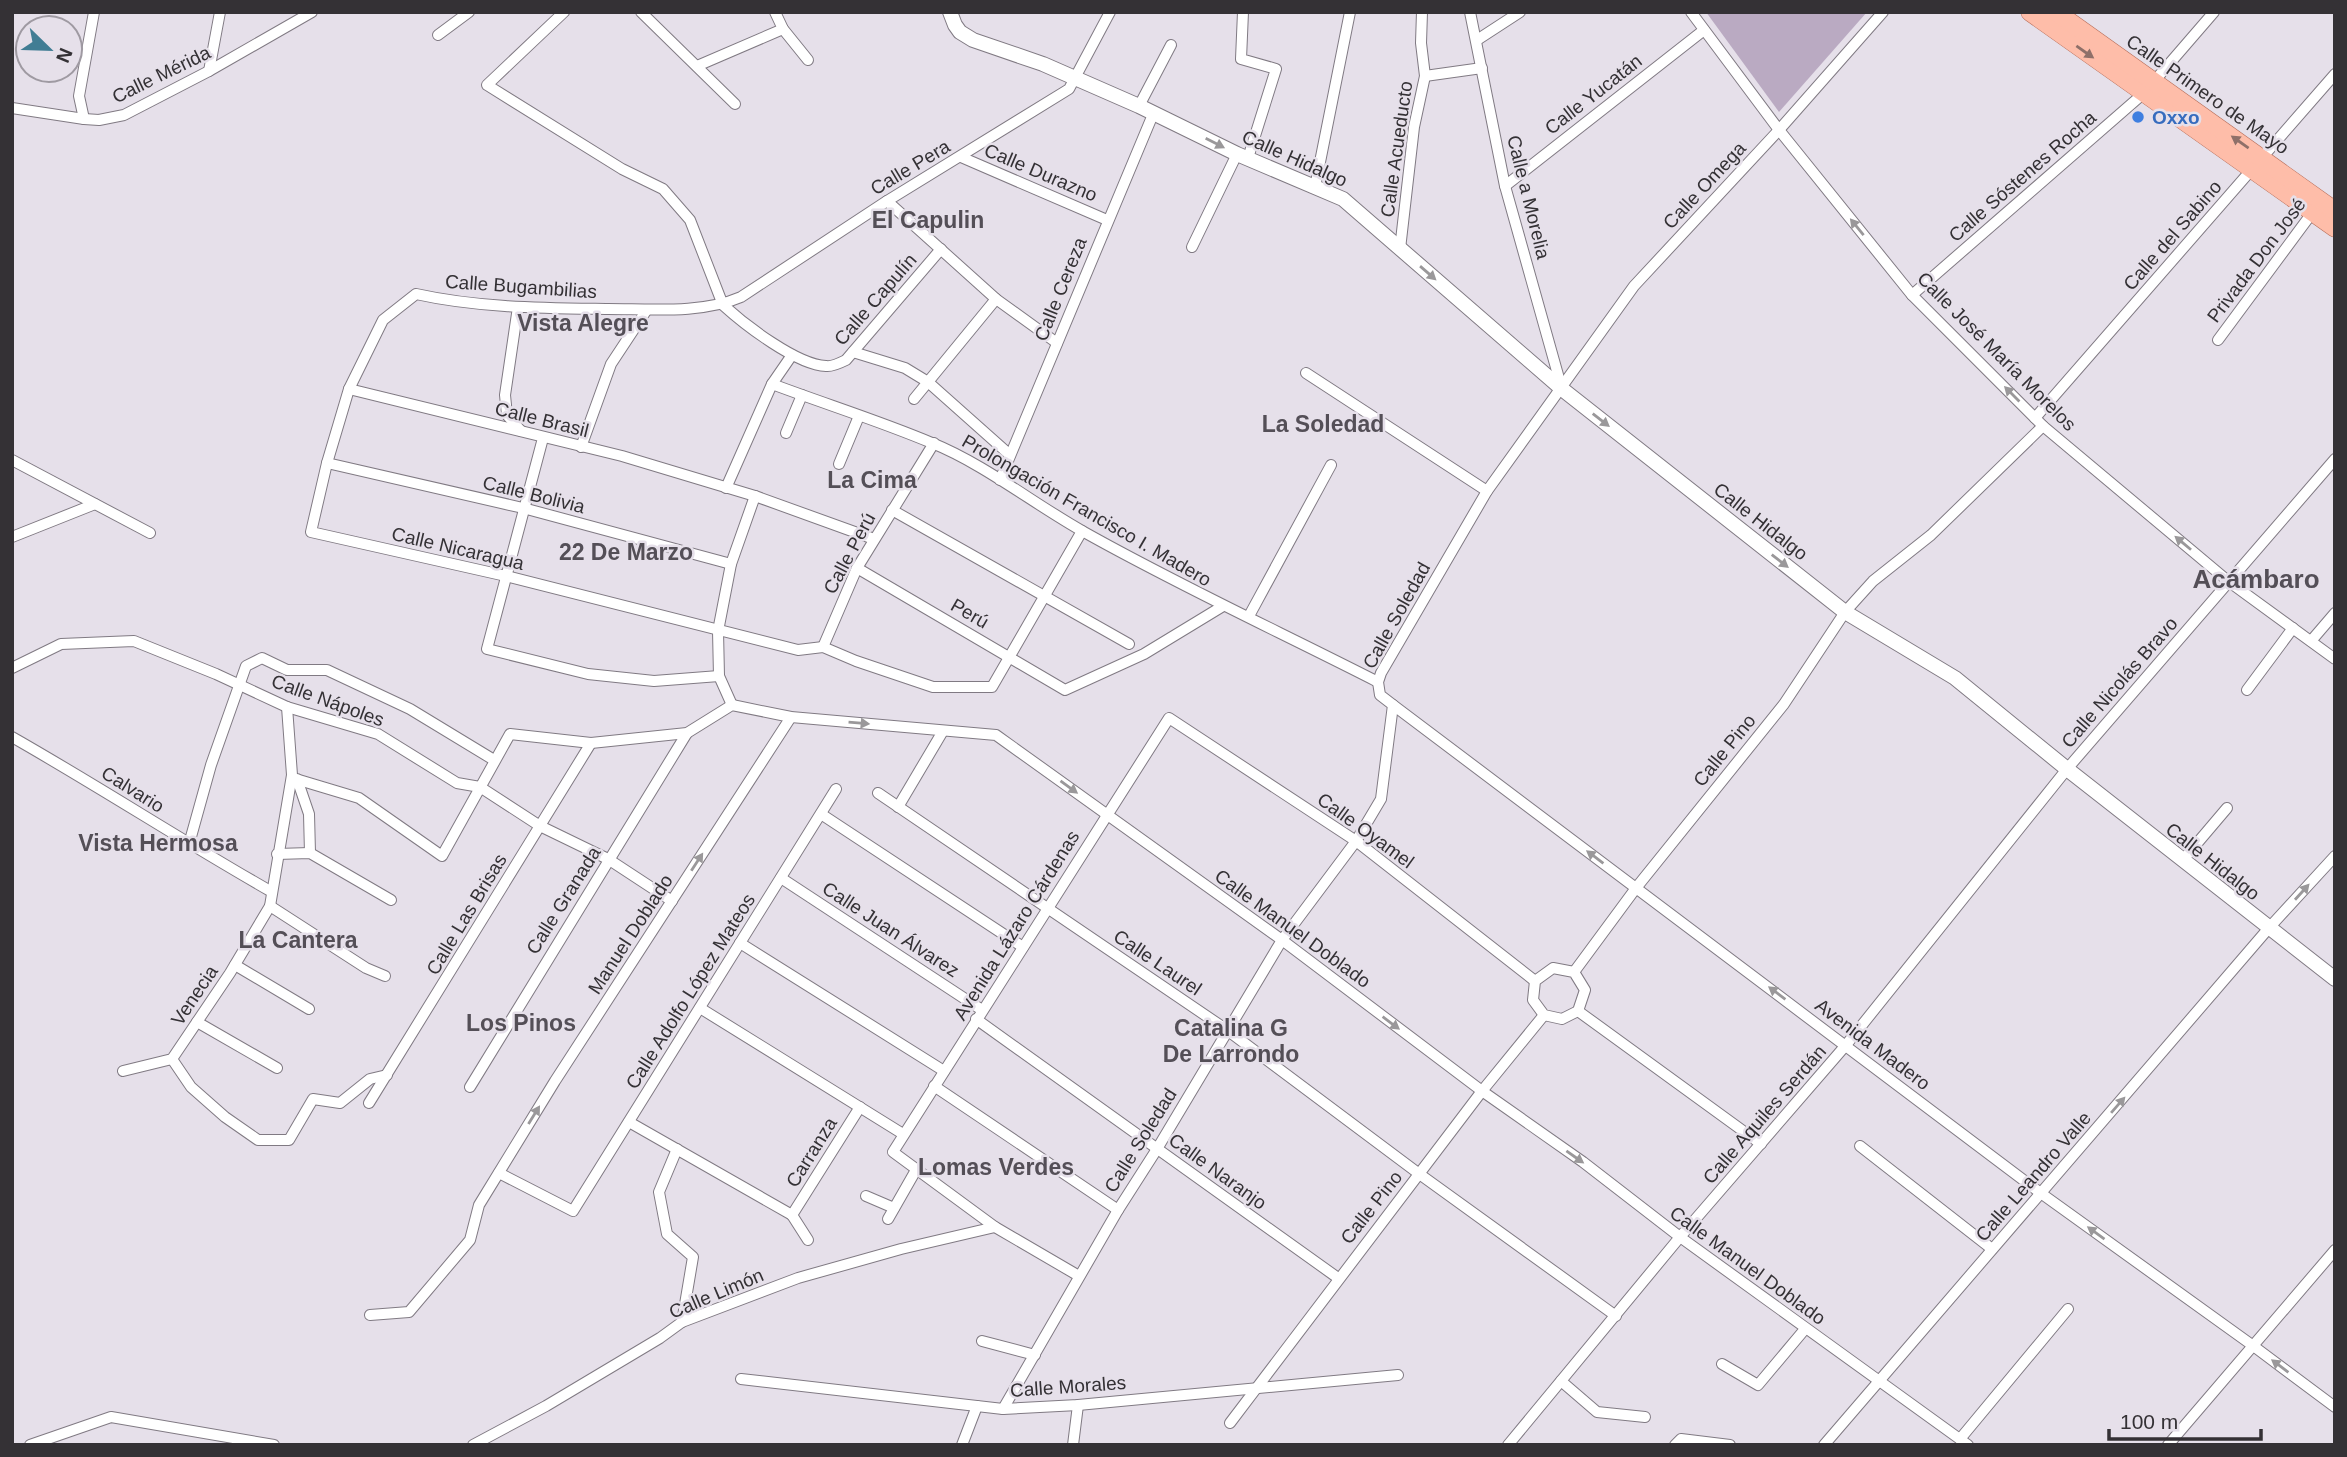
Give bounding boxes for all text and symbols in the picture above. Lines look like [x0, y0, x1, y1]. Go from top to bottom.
north arrow [14, 14, 84, 84]
street label: Calle Primero de Mayo [2123, 30, 2293, 158]
street label: Calle Mérida [109, 41, 214, 107]
text: N [52, 45, 77, 66]
one-way arrow [2076, 45, 2094, 59]
street label: Calle Yucatán [1541, 50, 1646, 139]
street label: Calle Acueducto [1377, 80, 1416, 219]
street label: Calle Sóstenes Rocha [1944, 107, 2100, 246]
place label: Oxxo [2152, 107, 2200, 128]
marker: Oxxo [2130, 109, 2146, 125]
street label: Calle Hidalgo [1239, 126, 1351, 191]
street label: Calle a Morelia [1503, 133, 1554, 262]
street label: Calle Pera [867, 135, 954, 199]
one-way arrow [2231, 135, 2249, 149]
one-way arrow [1205, 137, 1225, 148]
street label: Calle Omega [1659, 137, 1750, 233]
street label: Calle Durazno [981, 139, 1100, 206]
street label: Calle del Sabino [2119, 176, 2226, 294]
street label: Privada Don José [2203, 194, 2310, 327]
district label: El Capulin [872, 207, 984, 233]
one-way arrow [1850, 219, 1865, 237]
street label: Calle Cereza [1030, 234, 1091, 344]
street label: Calle Capulín [830, 249, 921, 349]
one-way arrow [1419, 265, 1436, 280]
street label: Calle José María Morelos [1913, 268, 2080, 435]
street label: Calle Bugambilias [444, 271, 598, 302]
district label: Vista Alegre [517, 310, 649, 336]
one-way arrow [2003, 386, 2020, 403]
street label: Calle Brasil [493, 398, 591, 441]
district label: La Soledad [1262, 411, 1384, 437]
one-way arrow [1592, 412, 1610, 426]
street label: Prolongación Francisco I. Madero [958, 430, 1215, 591]
district label: La Cima [827, 467, 917, 493]
street label: Calle Bolivia [481, 472, 588, 517]
street label: Calle Hidalgo [1710, 478, 1812, 564]
street label: Calle Perú [819, 509, 880, 597]
street label: Calle Nicaragua [390, 523, 527, 574]
one-way arrow [2175, 536, 2193, 551]
district label: 22 De Marzo [559, 539, 693, 565]
one-way arrow [1770, 553, 1788, 568]
street label: Calle Soledad [1359, 558, 1434, 672]
district label: Acámbaro [2192, 564, 2320, 594]
street label: Perú [947, 594, 992, 633]
street label: Calle Nicolás Bravo [2057, 613, 2182, 752]
street label: Calle Nápoles [269, 670, 387, 731]
street label: Calle Pino [1689, 710, 1760, 791]
one-way arrow [848, 718, 870, 729]
street label: Calvario [98, 762, 168, 817]
one-way arrow [1060, 780, 1078, 794]
street label: Calle Oyamel [1313, 788, 1418, 872]
street label: Calle Hidalgo [2162, 818, 2264, 904]
street label: Avenida Lázaro Cárdenas [949, 827, 1083, 1024]
district label: Vista Hermosa [78, 830, 238, 856]
street label: Calle Granada [522, 842, 605, 958]
street label: Calle Las Brisas [422, 850, 511, 979]
one-way arrow [1586, 850, 1604, 864]
one-way arrow [690, 852, 703, 871]
street label: Calle Manuel Doblado [1211, 865, 1375, 992]
street label: Manuel Doblado [584, 871, 677, 998]
street label: Calle Juan Álvarez [819, 877, 963, 981]
one-way arrow [2293, 884, 2309, 901]
street label: Calle Adolfo López Mateos [622, 890, 759, 1093]
street label: Calle Laurel [1110, 925, 1206, 999]
district label: La Cantera [239, 927, 358, 953]
street label: Venecia [167, 961, 222, 1029]
one-way arrow [1768, 987, 1786, 1001]
street label: Avenida Madero [1811, 994, 1934, 1094]
district label: Los Pinos [466, 1010, 576, 1036]
district label: Catalina G De Larrondo [1163, 1015, 1299, 1067]
one-way arrow [1382, 1015, 1400, 1029]
street label: Calle Aquiles Serdán [1699, 1041, 1830, 1188]
street label: Calle Soledad [1100, 1085, 1181, 1196]
one-way arrow [2110, 1096, 2125, 1113]
one-way arrow [528, 1105, 541, 1125]
street label: Calle Leandro Valle [1972, 1107, 2095, 1245]
street label: Carranza [782, 1113, 841, 1191]
street label: Calle Naranjo [1165, 1129, 1270, 1214]
one-way arrow [1566, 1150, 1584, 1164]
district label: Lomas Verdes [918, 1154, 1074, 1180]
street label: Calle Pino [1336, 1167, 1406, 1248]
street label: Calle Manuel Doblado [1666, 1202, 1830, 1329]
one-way arrow [2087, 1226, 2105, 1240]
street label: Calle Limón [666, 1264, 766, 1323]
one-way arrow [2272, 1359, 2290, 1374]
street label: Calle Morales [1009, 1372, 1127, 1401]
scale bar [2109, 1398, 2261, 1442]
text: 100 m [2120, 1410, 2178, 1433]

